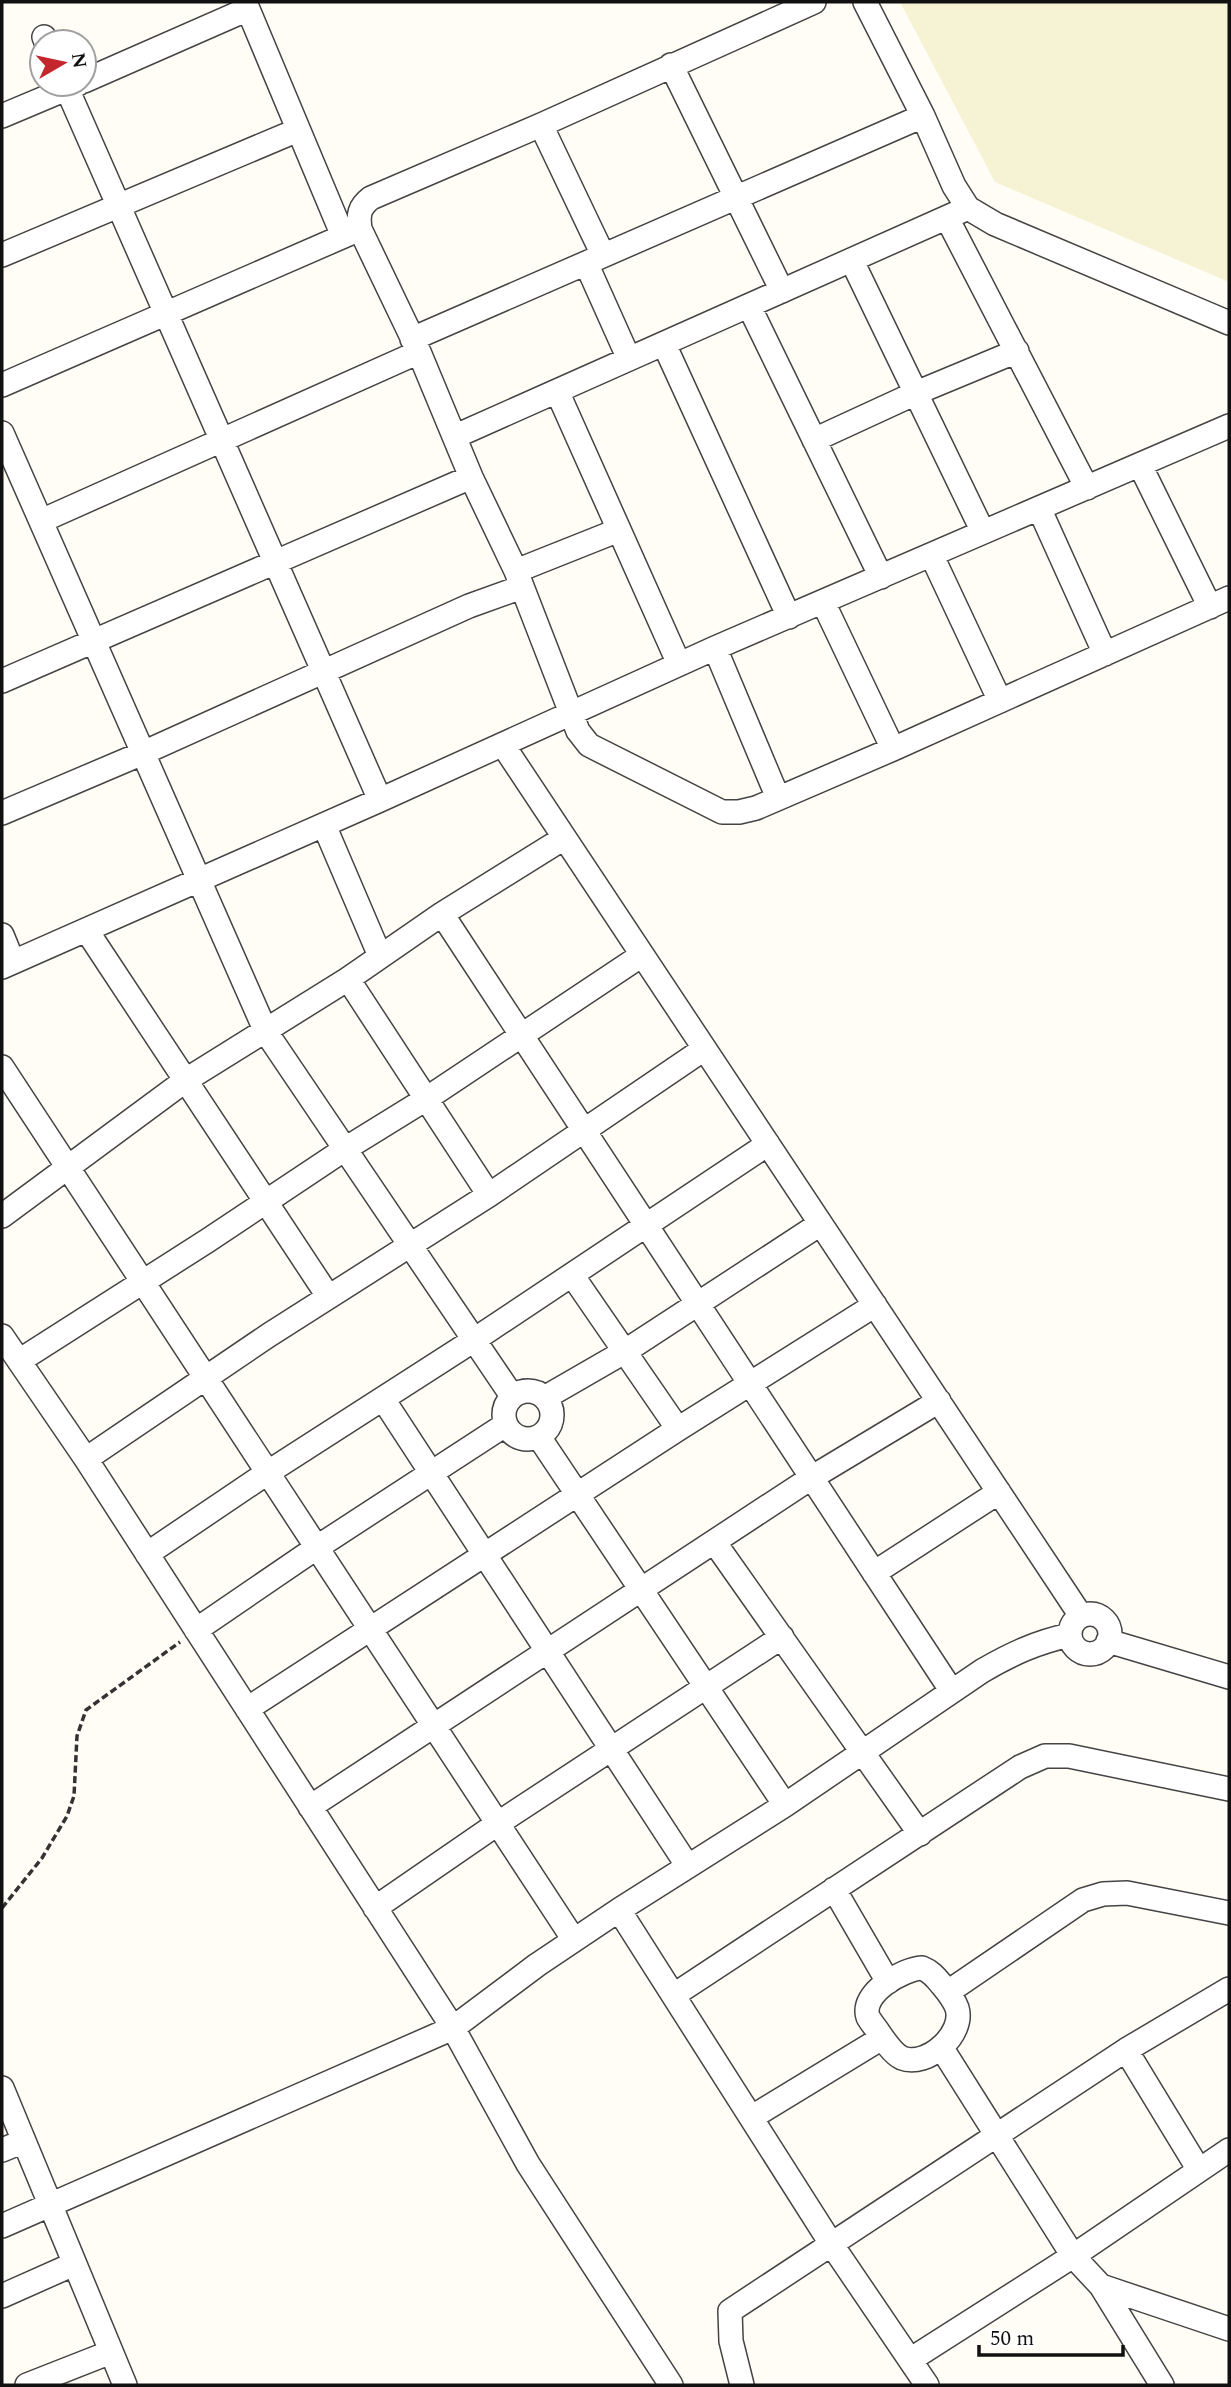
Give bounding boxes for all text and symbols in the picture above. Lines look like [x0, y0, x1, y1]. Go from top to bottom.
north arrow [28, 28, 98, 98]
text: N [63, 51, 94, 71]
scale bar [979, 2314, 1122, 2358]
text: 50 m [990, 2323, 1034, 2355]

